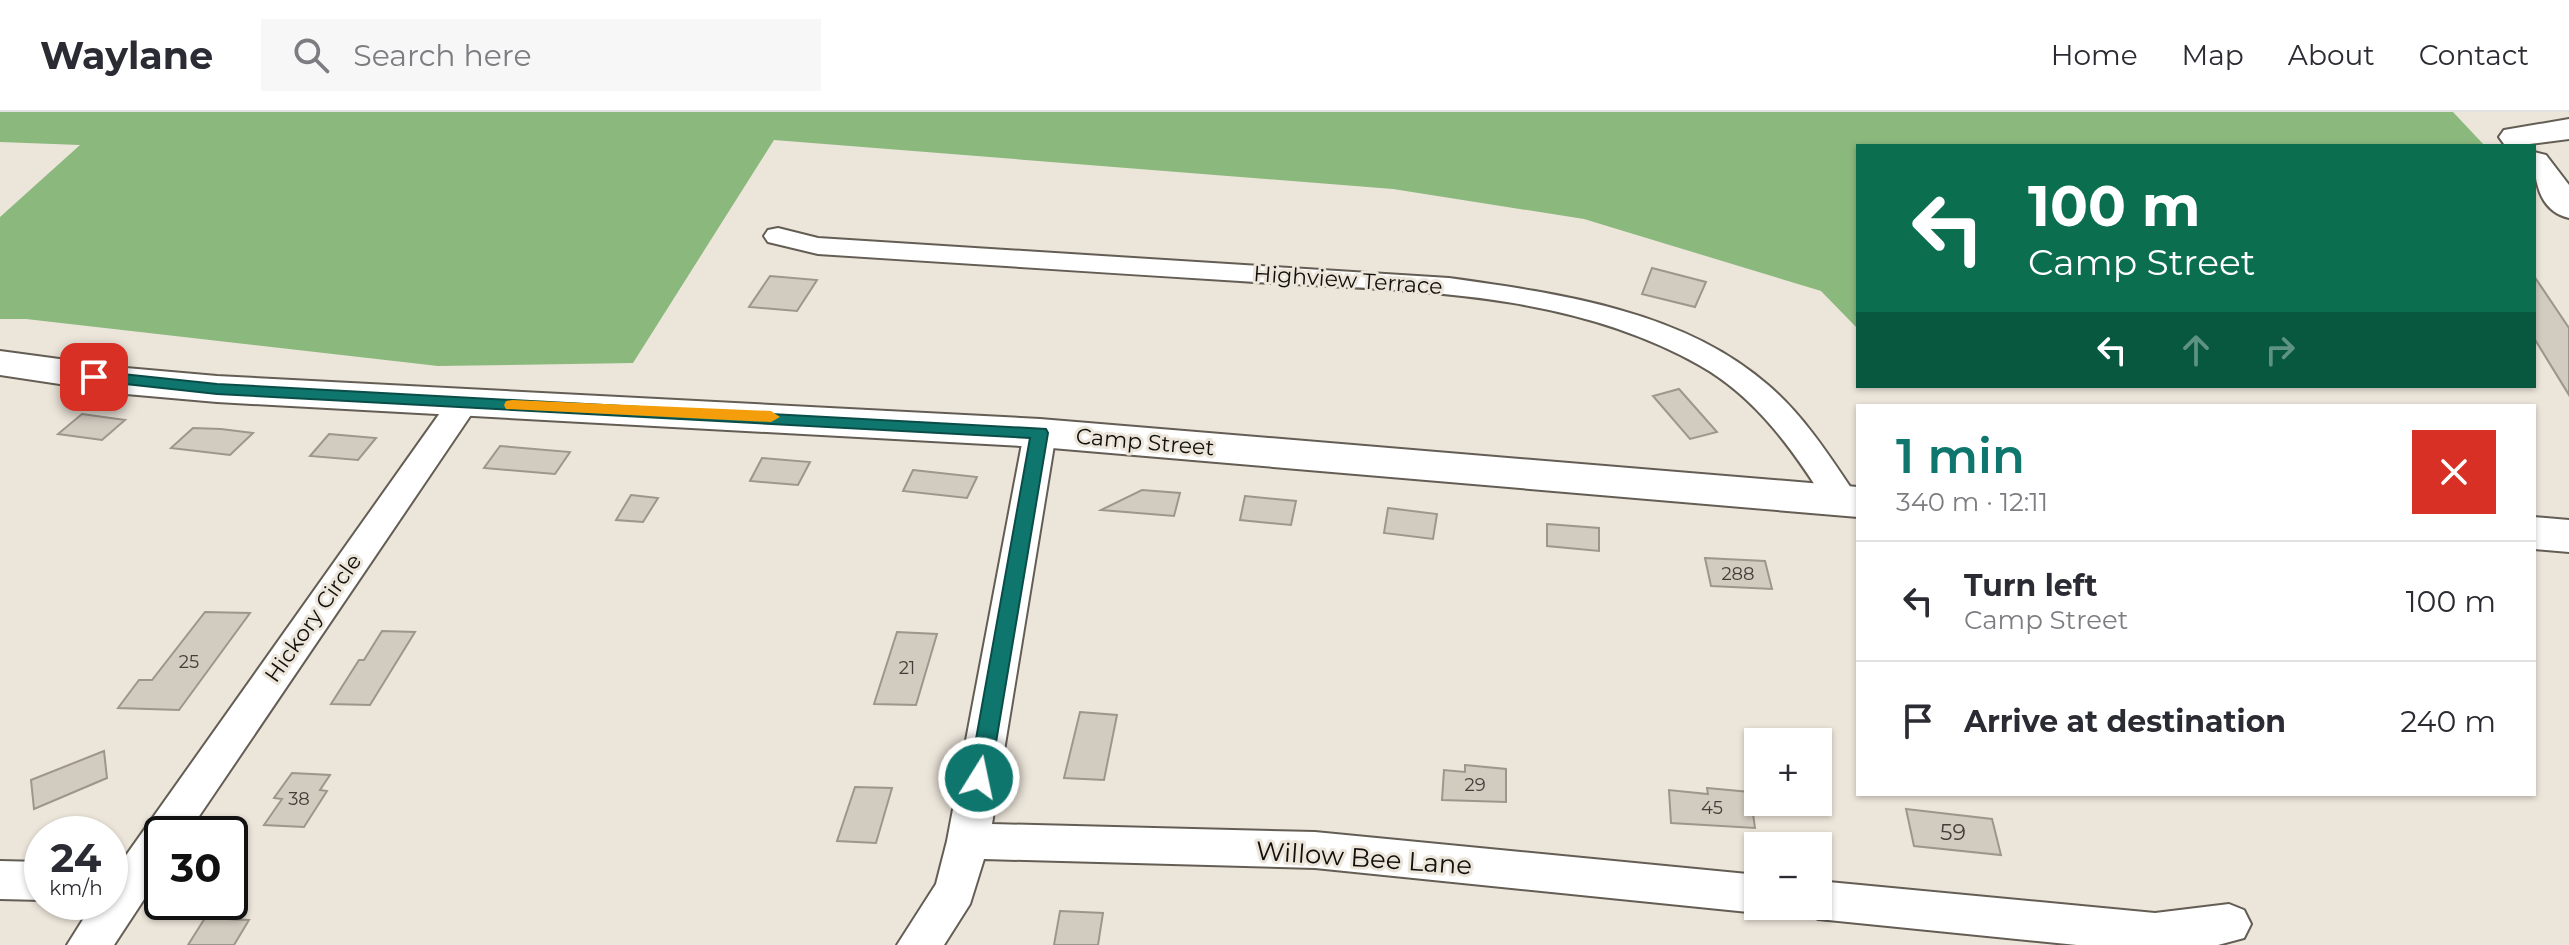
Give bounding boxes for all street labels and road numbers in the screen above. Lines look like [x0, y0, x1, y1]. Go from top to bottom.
street label: Highview Terrace [1253, 260, 1443, 300]
street label: Camp Street [1075, 422, 1215, 462]
street label: Hickory Circle [259, 549, 367, 687]
street label: Willow Bee Lane [1255, 834, 1473, 882]

